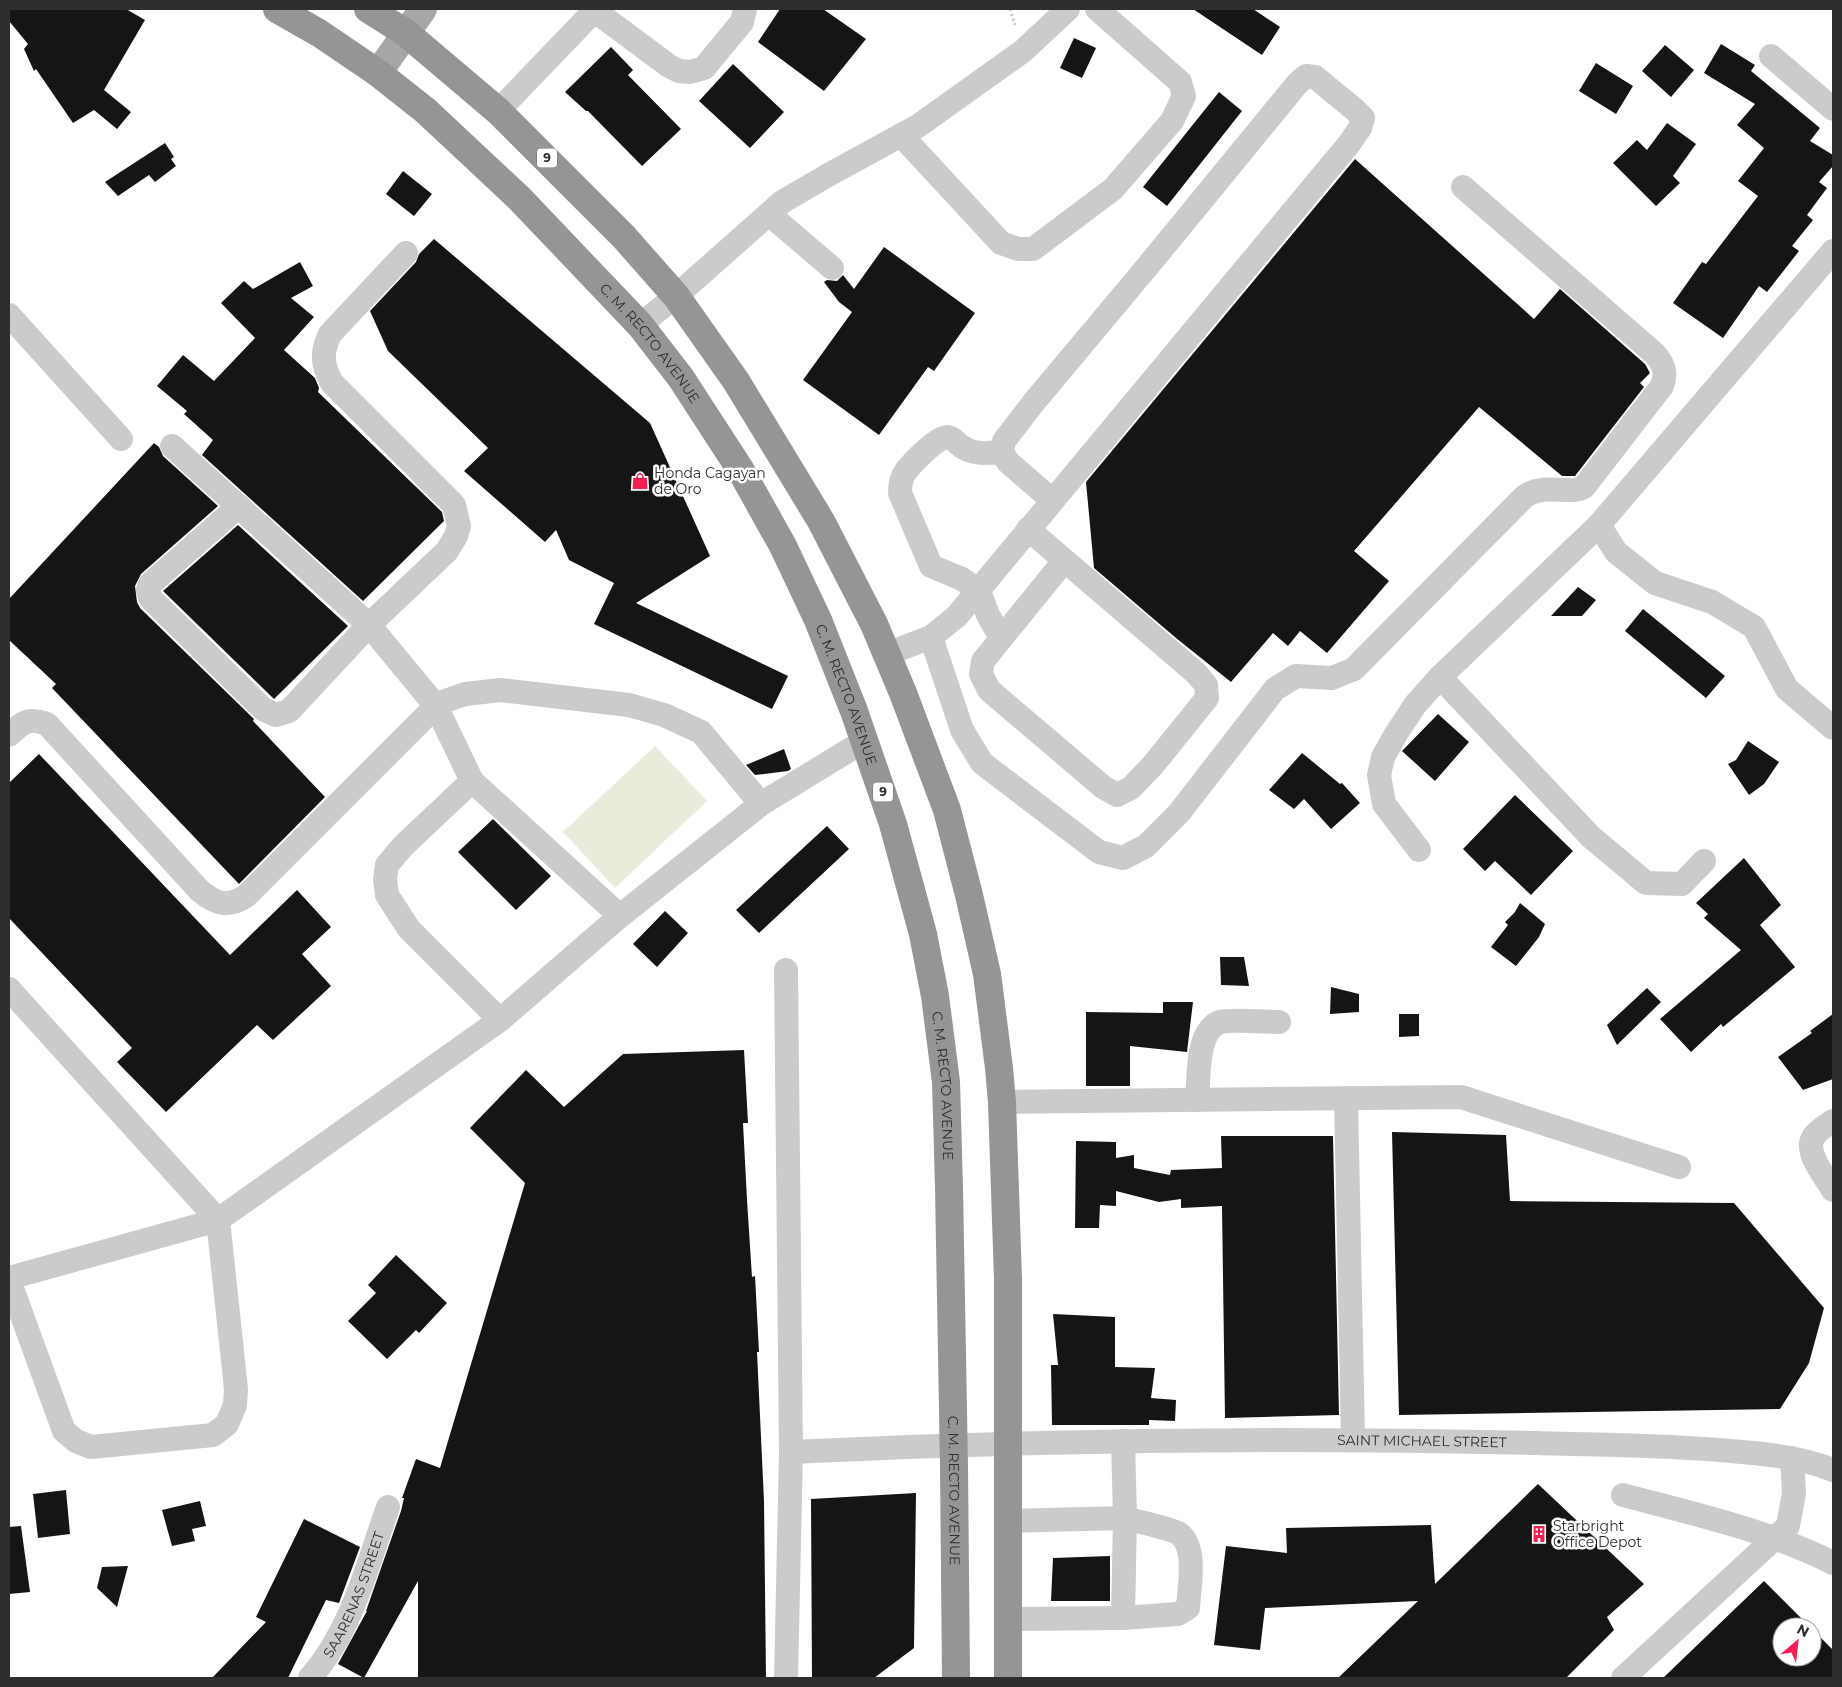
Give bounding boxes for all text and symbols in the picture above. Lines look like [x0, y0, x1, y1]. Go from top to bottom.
road number: 9 [537, 148, 557, 168]
street label: C. M. RECTO AVENUE [596, 279, 704, 407]
place label: Honda Cagayan de Oro [654, 464, 766, 498]
shop icon: Honda Cagayan de Oro [630, 471, 650, 491]
street label: C. M. RECTO AVENUE [811, 621, 881, 768]
road number: 9 [873, 782, 893, 802]
street label: C. M. RECTO AVENUE [928, 1010, 957, 1161]
street label: C. M. RECTO AVENUE [944, 1416, 964, 1565]
street label: SAINT MICHAEL STREET [1337, 1431, 1507, 1451]
place label: Starbright Office Depot [1553, 1517, 1642, 1551]
building icon: Starbright Office Depot [1529, 1524, 1549, 1544]
street label: SAARENAS STREET [319, 1529, 388, 1661]
north arrow [1772, 1617, 1822, 1667]
text: N [1794, 1620, 1812, 1641]

